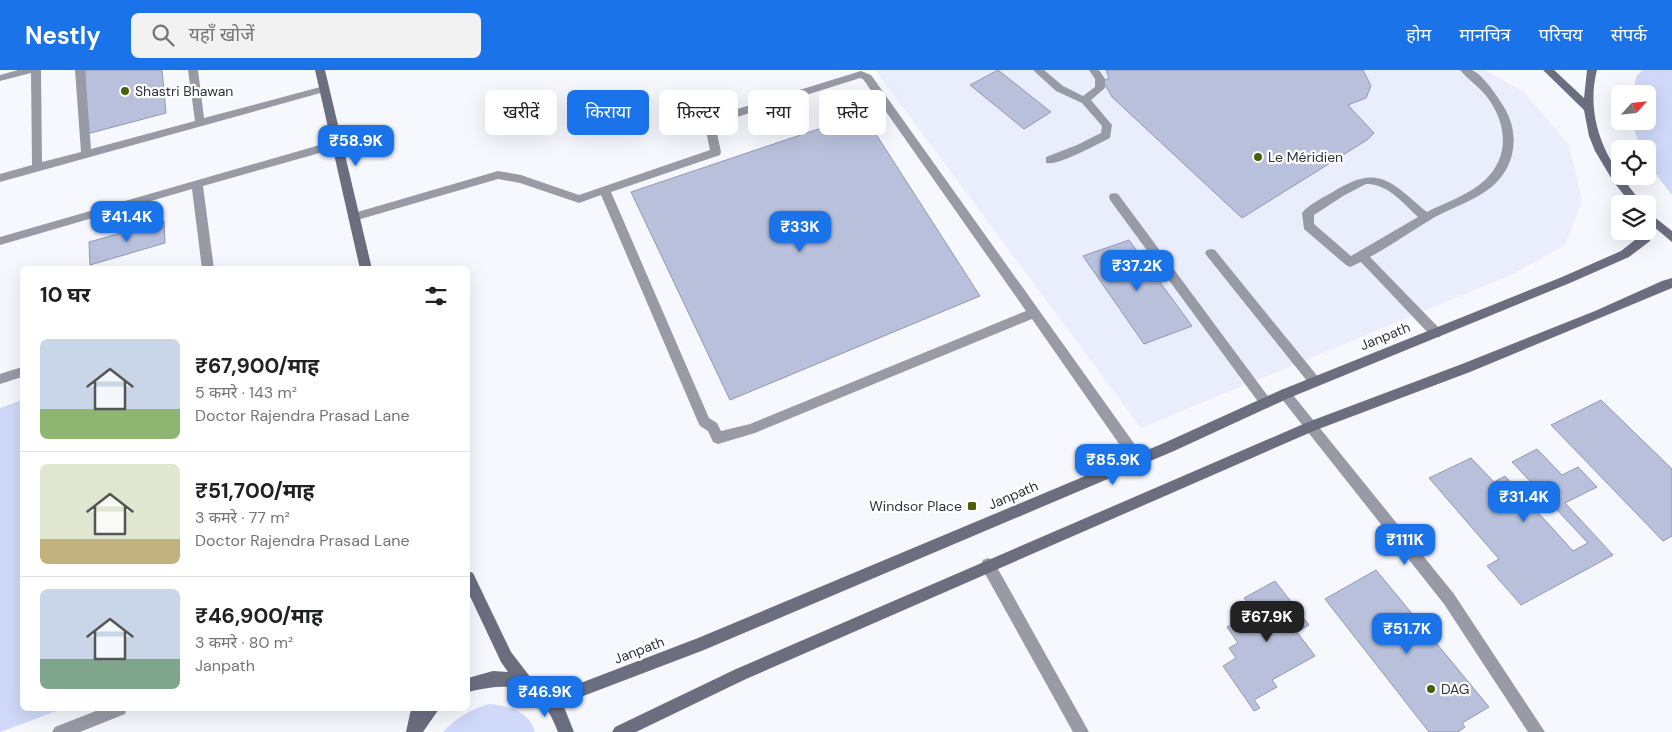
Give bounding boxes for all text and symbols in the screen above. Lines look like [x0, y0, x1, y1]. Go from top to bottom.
search box [131, 13, 481, 58]
text: Nestly [25, 20, 101, 51]
icon: search [149, 21, 177, 49]
text: यहाँ खोजें [189, 22, 254, 47]
text: होम [1406, 23, 1431, 47]
text: मानचित्र [1459, 23, 1511, 47]
text: परिचय [1539, 23, 1583, 47]
text: संपर्क [1611, 23, 1647, 47]
place label: Shastri Bhawan [135, 82, 233, 100]
marker: Shastri Bhawan [119, 85, 131, 97]
north arrow [1611, 85, 1656, 130]
map controls [1611, 85, 1656, 240]
chip: खरीदें [485, 90, 557, 135]
chip: किराया [567, 90, 649, 135]
chip: फ़िल्टर [659, 90, 738, 135]
chip: नया [748, 90, 809, 135]
chip: फ़्लैट [819, 90, 886, 135]
pin: ₹58.9K [315, 124, 397, 167]
text: ₹58.9K [329, 130, 383, 151]
button: locate [1611, 140, 1656, 185]
place label: Le Méridien [1268, 148, 1343, 166]
marker: Le Méridien [1252, 151, 1264, 163]
button: layers [1611, 195, 1656, 240]
pin: ₹41.4K [86, 200, 168, 243]
text: ₹41.4K [102, 206, 152, 227]
pin: ₹33K [770, 210, 830, 253]
text: ₹33K [780, 216, 820, 237]
pin: ₹37.2K [1096, 250, 1178, 292]
text: ₹37.2K [1112, 255, 1162, 276]
text: 10 घर [40, 281, 90, 309]
icon: filters [422, 282, 450, 310]
street label: Janpath [1357, 318, 1413, 354]
text: ₹67,900/माह [195, 352, 319, 380]
icon: home [80, 359, 140, 419]
text: 5 कमरे · 143 m² [195, 382, 297, 403]
text: Doctor Rajendra Prasad Lane [195, 405, 410, 426]
pin: ₹85.9K [1072, 444, 1154, 486]
text: ₹85.9K [1086, 449, 1140, 470]
street label: Janpath [985, 476, 1041, 514]
text: ₹51,700/माह [195, 477, 314, 505]
pin: ₹31.4K [1483, 480, 1565, 523]
icon: home [80, 484, 140, 544]
text: ₹31.4K [1499, 486, 1549, 507]
place label: Windsor Place [869, 497, 962, 515]
marker: Windsor Place [966, 500, 978, 512]
text: 3 कमरे · 77 m² [195, 507, 290, 528]
pin: ₹111K [1370, 524, 1440, 566]
text: ₹111K [1386, 529, 1424, 550]
text: Doctor Rajendra Prasad Lane [195, 530, 410, 551]
pin: ₹67.9K [1226, 600, 1308, 643]
text: ₹46,900/माह [195, 602, 323, 630]
text: ₹67.9K [1241, 606, 1293, 627]
icon: home [80, 609, 140, 669]
pin: ₹51.7K [1366, 612, 1448, 655]
text: ₹51.7K [1383, 618, 1431, 639]
text: 3 कमरे · 80 m² [195, 632, 293, 653]
street label: Janpath [611, 632, 667, 668]
text: Janpath [195, 655, 255, 676]
pin: ₹46.9K [504, 676, 586, 718]
place label: DAG [1441, 680, 1469, 698]
text: ₹46.9K [518, 681, 572, 702]
marker: DAG [1425, 683, 1437, 695]

